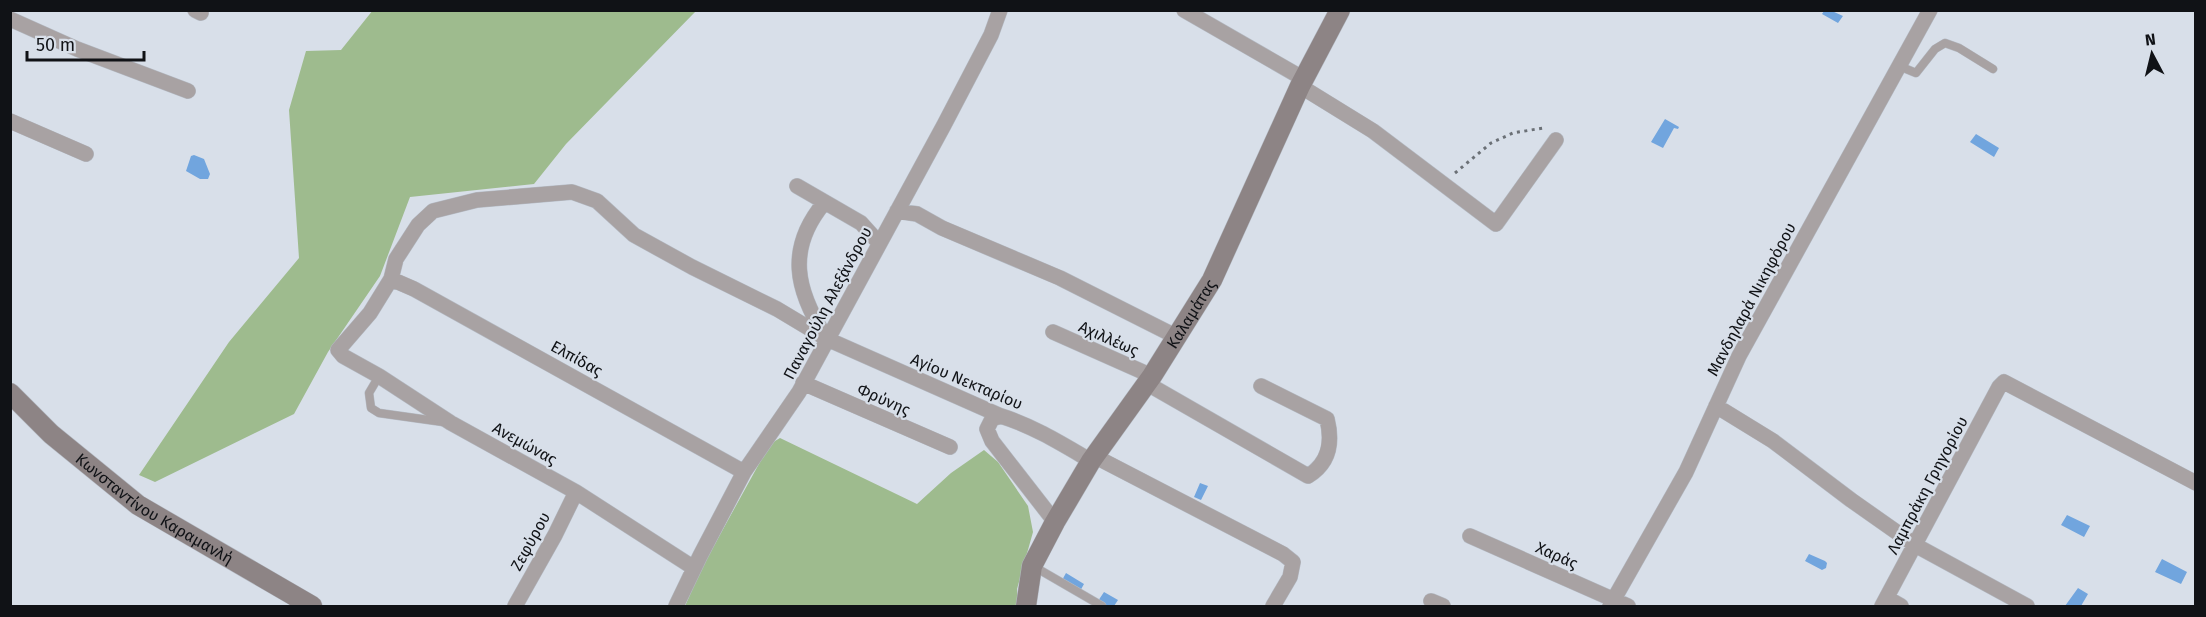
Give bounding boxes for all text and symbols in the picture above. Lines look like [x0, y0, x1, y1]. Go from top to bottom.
scale bar [27, 24, 144, 62]
north arrow [2122, 24, 2182, 84]
text: N [2144, 30, 2157, 50]
text: 50 m [36, 34, 75, 56]
street label: Μανδηλαρά Νικηφόρου [1703, 219, 1800, 379]
street label: Παναγούλη Αλεξάνδρου [779, 224, 876, 383]
street label: Καλαμάτας [1163, 275, 1220, 352]
street label: Αχιλλέως [1076, 317, 1142, 360]
street label: Ελπίδας [548, 337, 606, 381]
street label: Αγίου Νεκταρίου [908, 349, 1026, 414]
street label: Φρύνης [854, 379, 914, 420]
street label: Λαμπράκη Γρηγορίου [1883, 413, 1972, 557]
street label: Ανεμώνας [489, 418, 561, 469]
street label: Κωνσταντίνου Καραμανλή [72, 449, 237, 568]
street label: Ζεφύρου [507, 509, 554, 574]
street label: Χαράς [1533, 538, 1581, 573]

